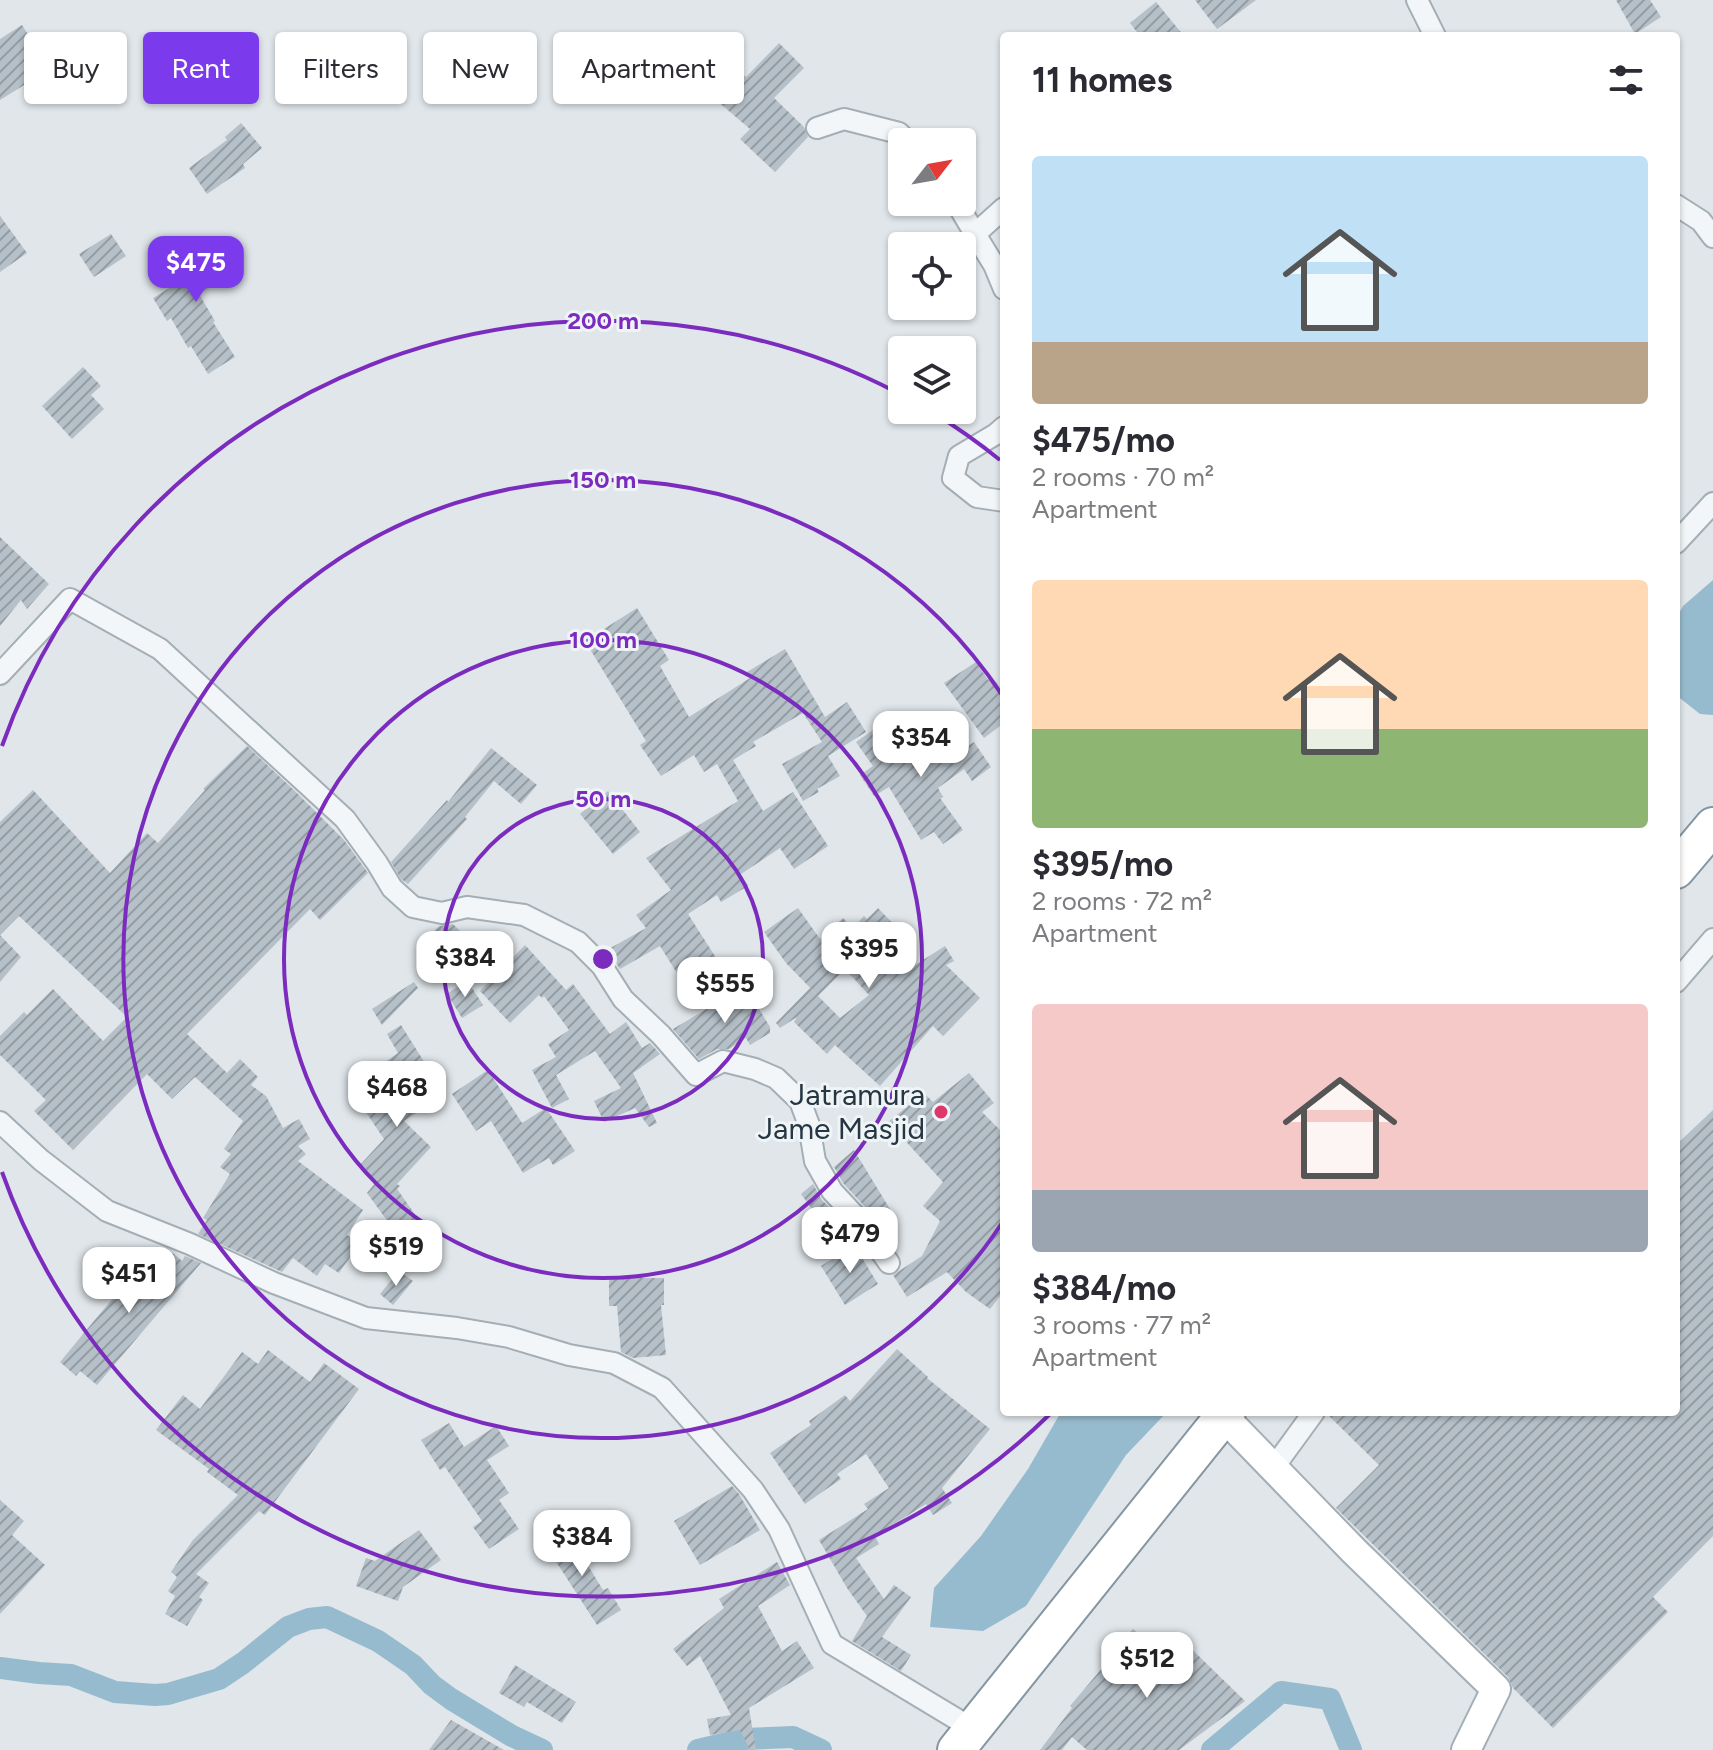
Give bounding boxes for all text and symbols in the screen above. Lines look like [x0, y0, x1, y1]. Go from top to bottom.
chip: Buy [24, 32, 127, 104]
chip: Rent [143, 32, 259, 104]
chip: Filters [275, 32, 407, 104]
chip: New [423, 32, 537, 104]
chip: Apartment [553, 32, 744, 104]
icon: filters [1604, 58, 1648, 102]
text: 11 homes [1032, 60, 1172, 101]
north arrow [888, 128, 976, 216]
map controls [888, 128, 976, 424]
icon: home [1268, 208, 1412, 352]
button: locate [888, 232, 976, 320]
pin: $475 [149, 236, 243, 304]
text: $475 [166, 246, 226, 278]
text: 200 m [567, 306, 639, 335]
button: layers [888, 336, 976, 424]
text: $475/mo [1032, 420, 1175, 461]
text: 2 rooms · 70 m² [1032, 461, 1214, 493]
text: 150 m [570, 465, 636, 494]
text: Apartment [1032, 493, 1158, 525]
text: 100 m [569, 625, 637, 654]
icon: home [1268, 632, 1412, 776]
pin: $354 [874, 711, 968, 779]
text: $354 [891, 721, 951, 753]
text: 50 m [575, 784, 631, 813]
text: $395/mo [1032, 844, 1173, 885]
text: 2 rooms · 72 m² [1032, 885, 1212, 917]
text: Apartment [1032, 917, 1158, 949]
pin: $395 [822, 922, 916, 990]
pin: $384 [418, 931, 512, 999]
text: $395 [839, 932, 899, 964]
text: $384 [434, 941, 496, 973]
centre of rings [589, 945, 617, 973]
pin: $555 [678, 957, 772, 1025]
text: $555 [695, 967, 755, 999]
icon: home [1268, 1056, 1412, 1200]
pin: $468 [350, 1061, 444, 1129]
text: $468 [366, 1071, 428, 1103]
place label: Jatramura Jame Masjid [758, 1076, 925, 1147]
marker: Jatramura Jame Masjid [932, 1103, 950, 1121]
pin: $479 [803, 1207, 897, 1275]
text: $479 [820, 1217, 880, 1249]
pin: $519 [349, 1220, 443, 1288]
text: $519 [368, 1230, 424, 1262]
pin: $451 [82, 1247, 176, 1315]
text: $451 [101, 1257, 157, 1289]
text: $384/mo [1032, 1268, 1176, 1309]
text: 3 rooms · 77 m² [1032, 1309, 1211, 1341]
text: Apartment [1032, 1341, 1158, 1373]
pin: $384 [535, 1510, 629, 1578]
text: $384 [551, 1520, 613, 1552]
pin: $512 [1100, 1632, 1194, 1700]
text: $512 [1119, 1642, 1175, 1674]

